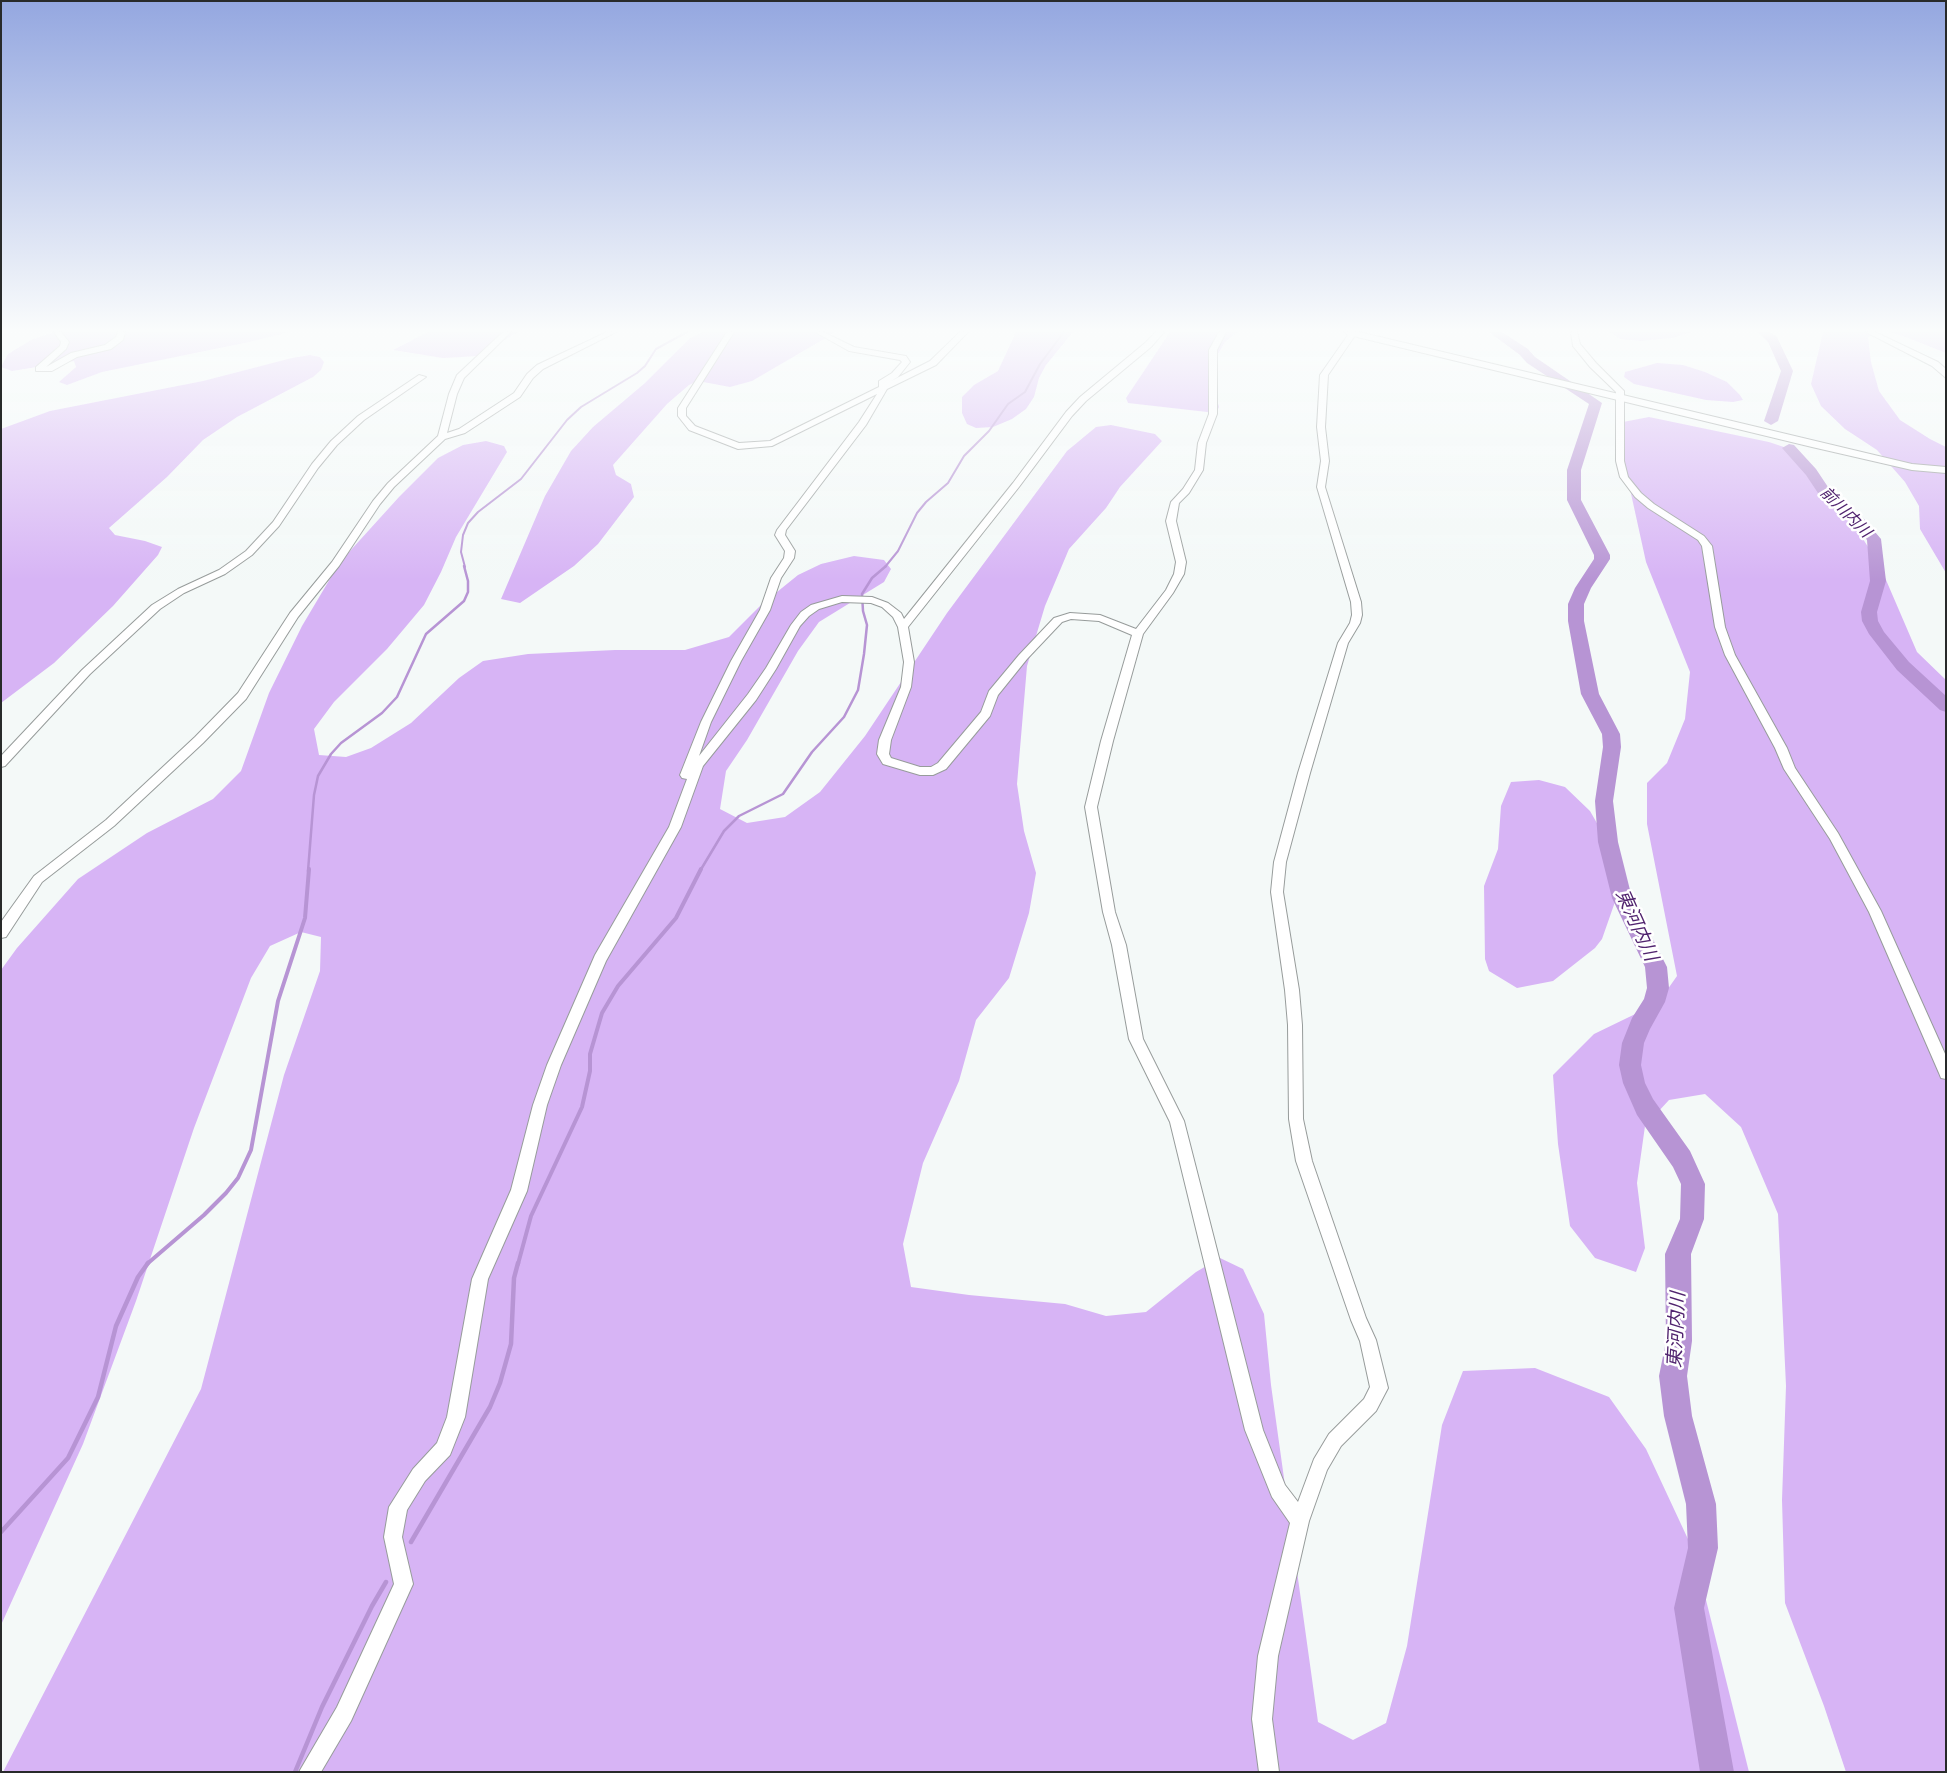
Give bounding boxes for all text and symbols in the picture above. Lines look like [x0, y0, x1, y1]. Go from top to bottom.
water label: 前川内川 [1817, 483, 1875, 541]
water label: 東河内川 [1611, 886, 1663, 964]
water label: 東河内川 [1663, 1291, 1689, 1369]

